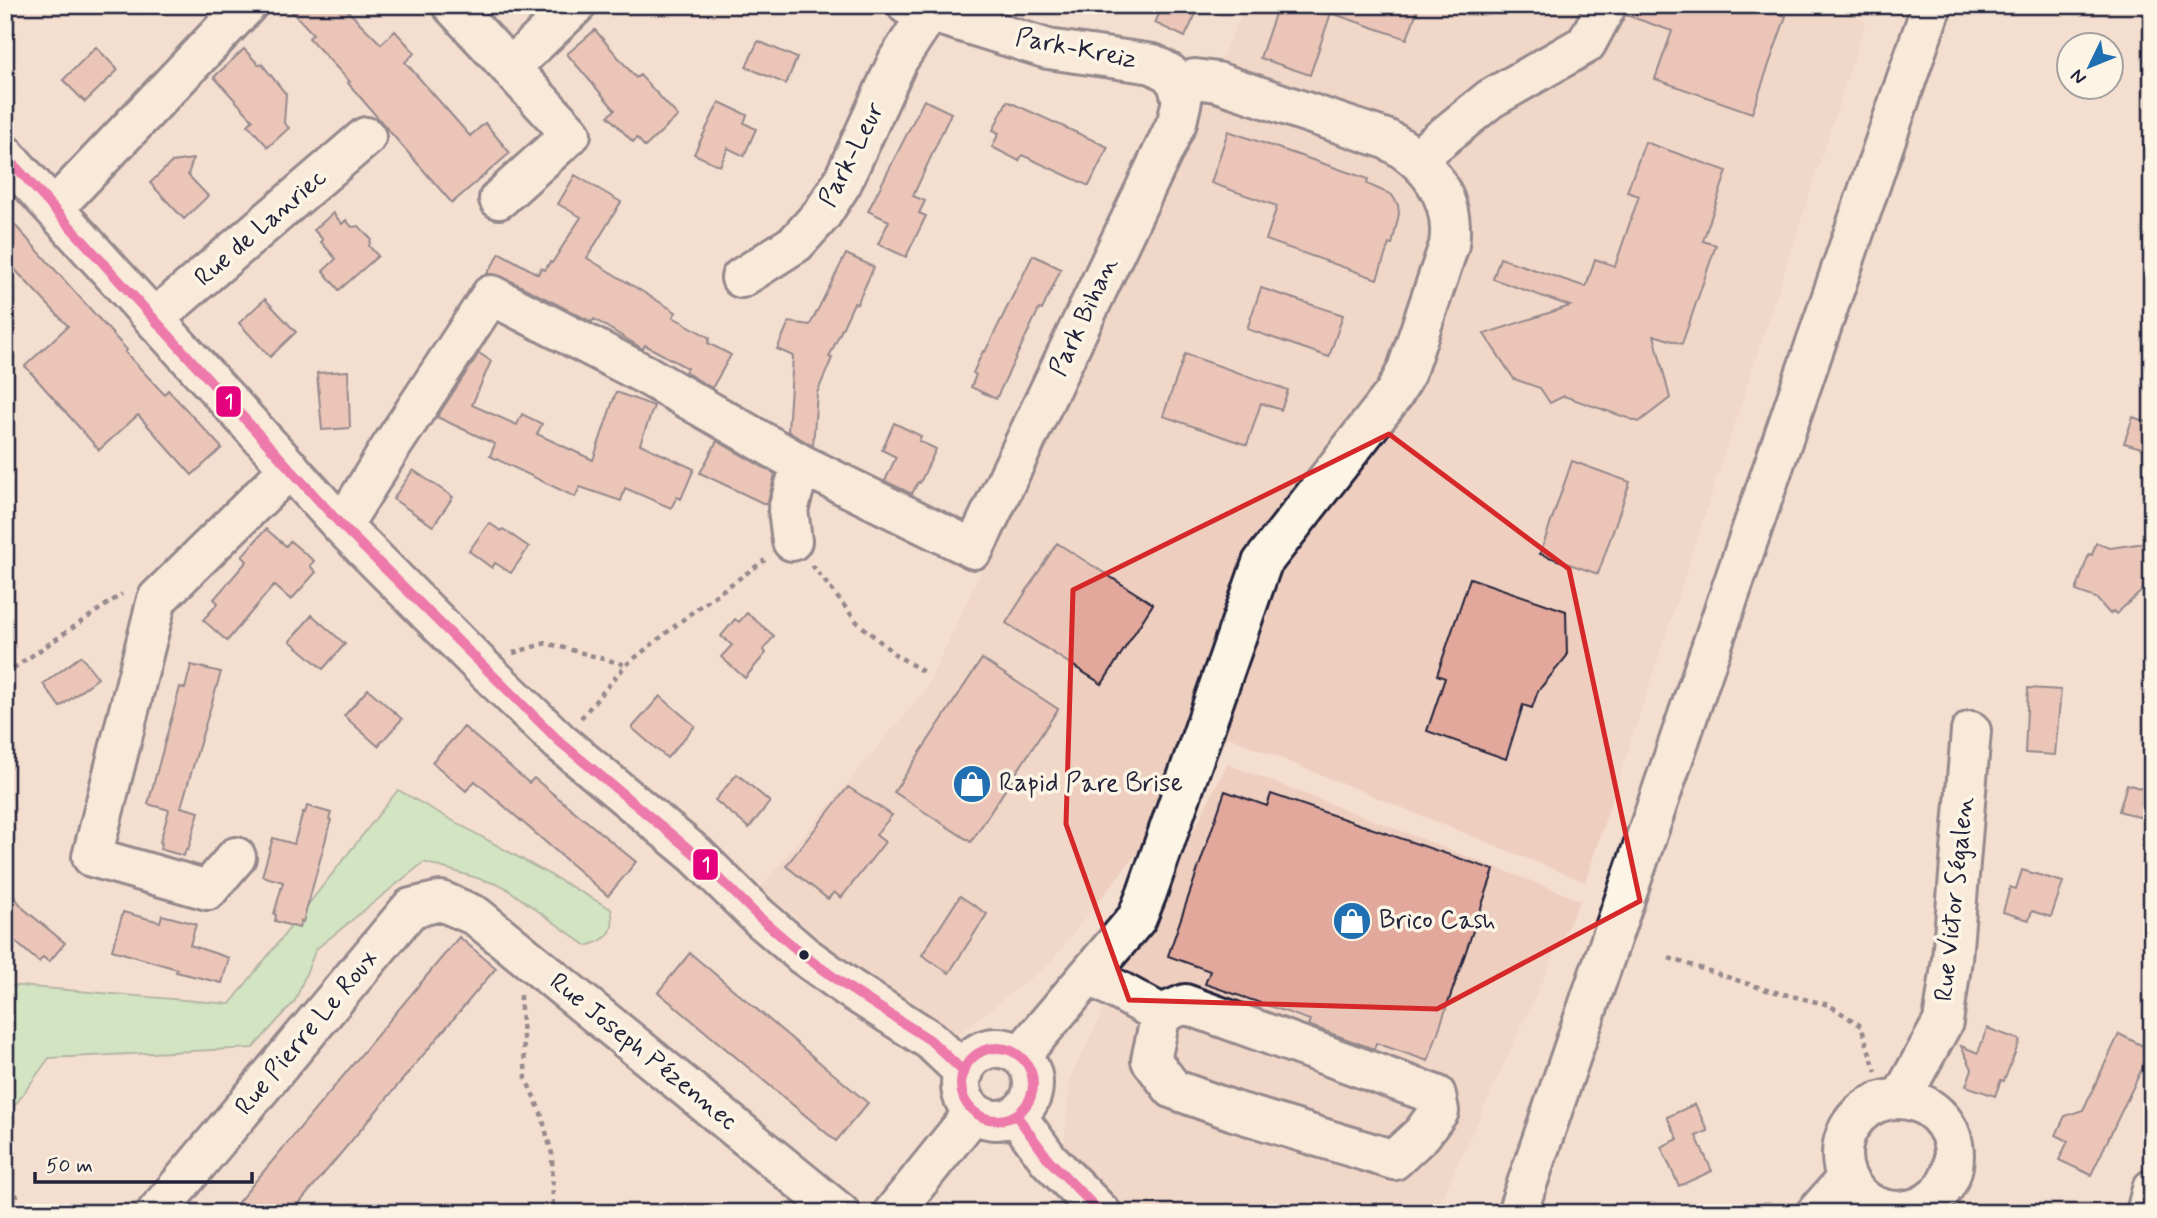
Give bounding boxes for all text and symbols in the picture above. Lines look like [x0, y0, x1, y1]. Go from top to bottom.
street label: Park-Kreiz [1013, 21, 1140, 77]
north arrow [2056, 32, 2126, 102]
text: N [2065, 63, 2092, 90]
street label: Park-Leur [811, 97, 893, 213]
street label: Rue de Lanriec [188, 161, 334, 295]
street label: Park Bihan [1042, 252, 1126, 382]
line badge: 1 [215, 385, 242, 418]
text: 1 [225, 390, 233, 415]
shop icon: Rapid Pare Brise [951, 763, 993, 805]
place label: Rapid Pare Brise [999, 767, 1183, 801]
street label: Rue Victor Ségalen [1927, 795, 1983, 1003]
line badge: 1 [692, 848, 719, 881]
text: 1 [702, 853, 710, 878]
shop icon: Brico Cash [1331, 900, 1373, 942]
place label: Brico Cash [1379, 904, 1496, 938]
street label: Rue Pierre Le Roux [228, 943, 386, 1123]
unlabelled marker [797, 948, 811, 962]
street label: Rue Joseph Pézennec [542, 966, 744, 1138]
scale bar [35, 1141, 252, 1185]
text: 50 m [46, 1152, 93, 1180]

